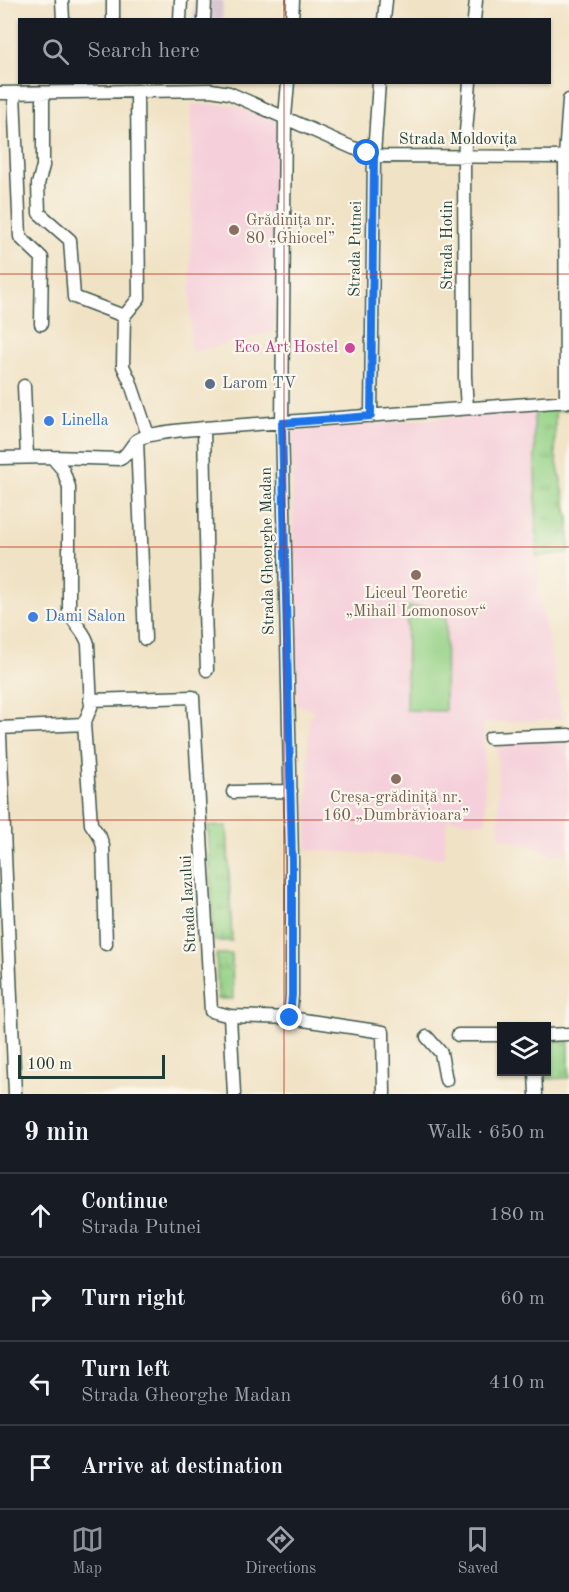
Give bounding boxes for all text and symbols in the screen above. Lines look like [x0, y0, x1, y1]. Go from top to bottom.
search box [18, 18, 551, 84]
icon: search [39, 35, 72, 68]
text: Search here [87, 40, 200, 62]
street label: Strada Moldovița [399, 132, 517, 149]
route start [353, 139, 379, 165]
street label: Strada Hotin [440, 200, 456, 290]
street label: Strada Putnei [347, 201, 365, 297]
place label: Grădinița nr. 80 „Ghiocel” [246, 213, 335, 247]
marker: Grădinița nr. 80 „Ghiocel” [227, 223, 241, 237]
place label: Eco Art Hostel [234, 340, 338, 356]
marker: Eco Art Hostel [343, 341, 357, 355]
place label: Larom TV [222, 376, 296, 392]
marker: Larom TV [203, 377, 217, 391]
place label: Linella [61, 413, 109, 429]
marker: Linella [42, 414, 56, 428]
street label: Strada Gheorghe Madan [259, 466, 277, 635]
marker: Liceul Teoretic „Mihail Lomonosov“ [409, 568, 423, 582]
place label: Liceul Teoretic „Mihail Lomonosov“ [346, 586, 486, 620]
place label: Dami Salon [45, 609, 126, 625]
marker: Dami Salon [26, 610, 40, 624]
marker: Creșa-grădiniță nr. 160 „Dumbrăvioara” [389, 772, 403, 786]
place label: Creșa-grădiniță nr. 160 „Dumbrăvioara” [323, 790, 469, 824]
street label: Strada Iazului [178, 855, 200, 953]
route end [276, 1004, 302, 1030]
map controls [497, 1022, 551, 1076]
button: layers [497, 1022, 551, 1076]
scale bar [18, 1052, 165, 1080]
text: 100 m [27, 1057, 72, 1073]
text: 9 min [24, 1120, 89, 1146]
text: Walk · 650 m [426, 1123, 545, 1143]
text: Continue [81, 1191, 168, 1213]
icon: ahead [24, 1199, 57, 1232]
text: 180 m [489, 1205, 545, 1225]
text: Strada Putnei [81, 1218, 201, 1238]
icon: right [24, 1283, 57, 1316]
text: Turn right [81, 1288, 185, 1310]
text: 60 m [500, 1289, 545, 1309]
text: Turn left [81, 1359, 170, 1381]
icon: left [24, 1367, 57, 1400]
text: 410 m [489, 1373, 545, 1393]
text: Strada Gheorghe Madan [81, 1386, 291, 1406]
icon: arrive [24, 1451, 57, 1484]
text: Arrive at destination [81, 1456, 283, 1478]
tab: Map [71, 1523, 104, 1579]
tab: Directions [245, 1523, 316, 1579]
tab: Saved [458, 1523, 498, 1579]

